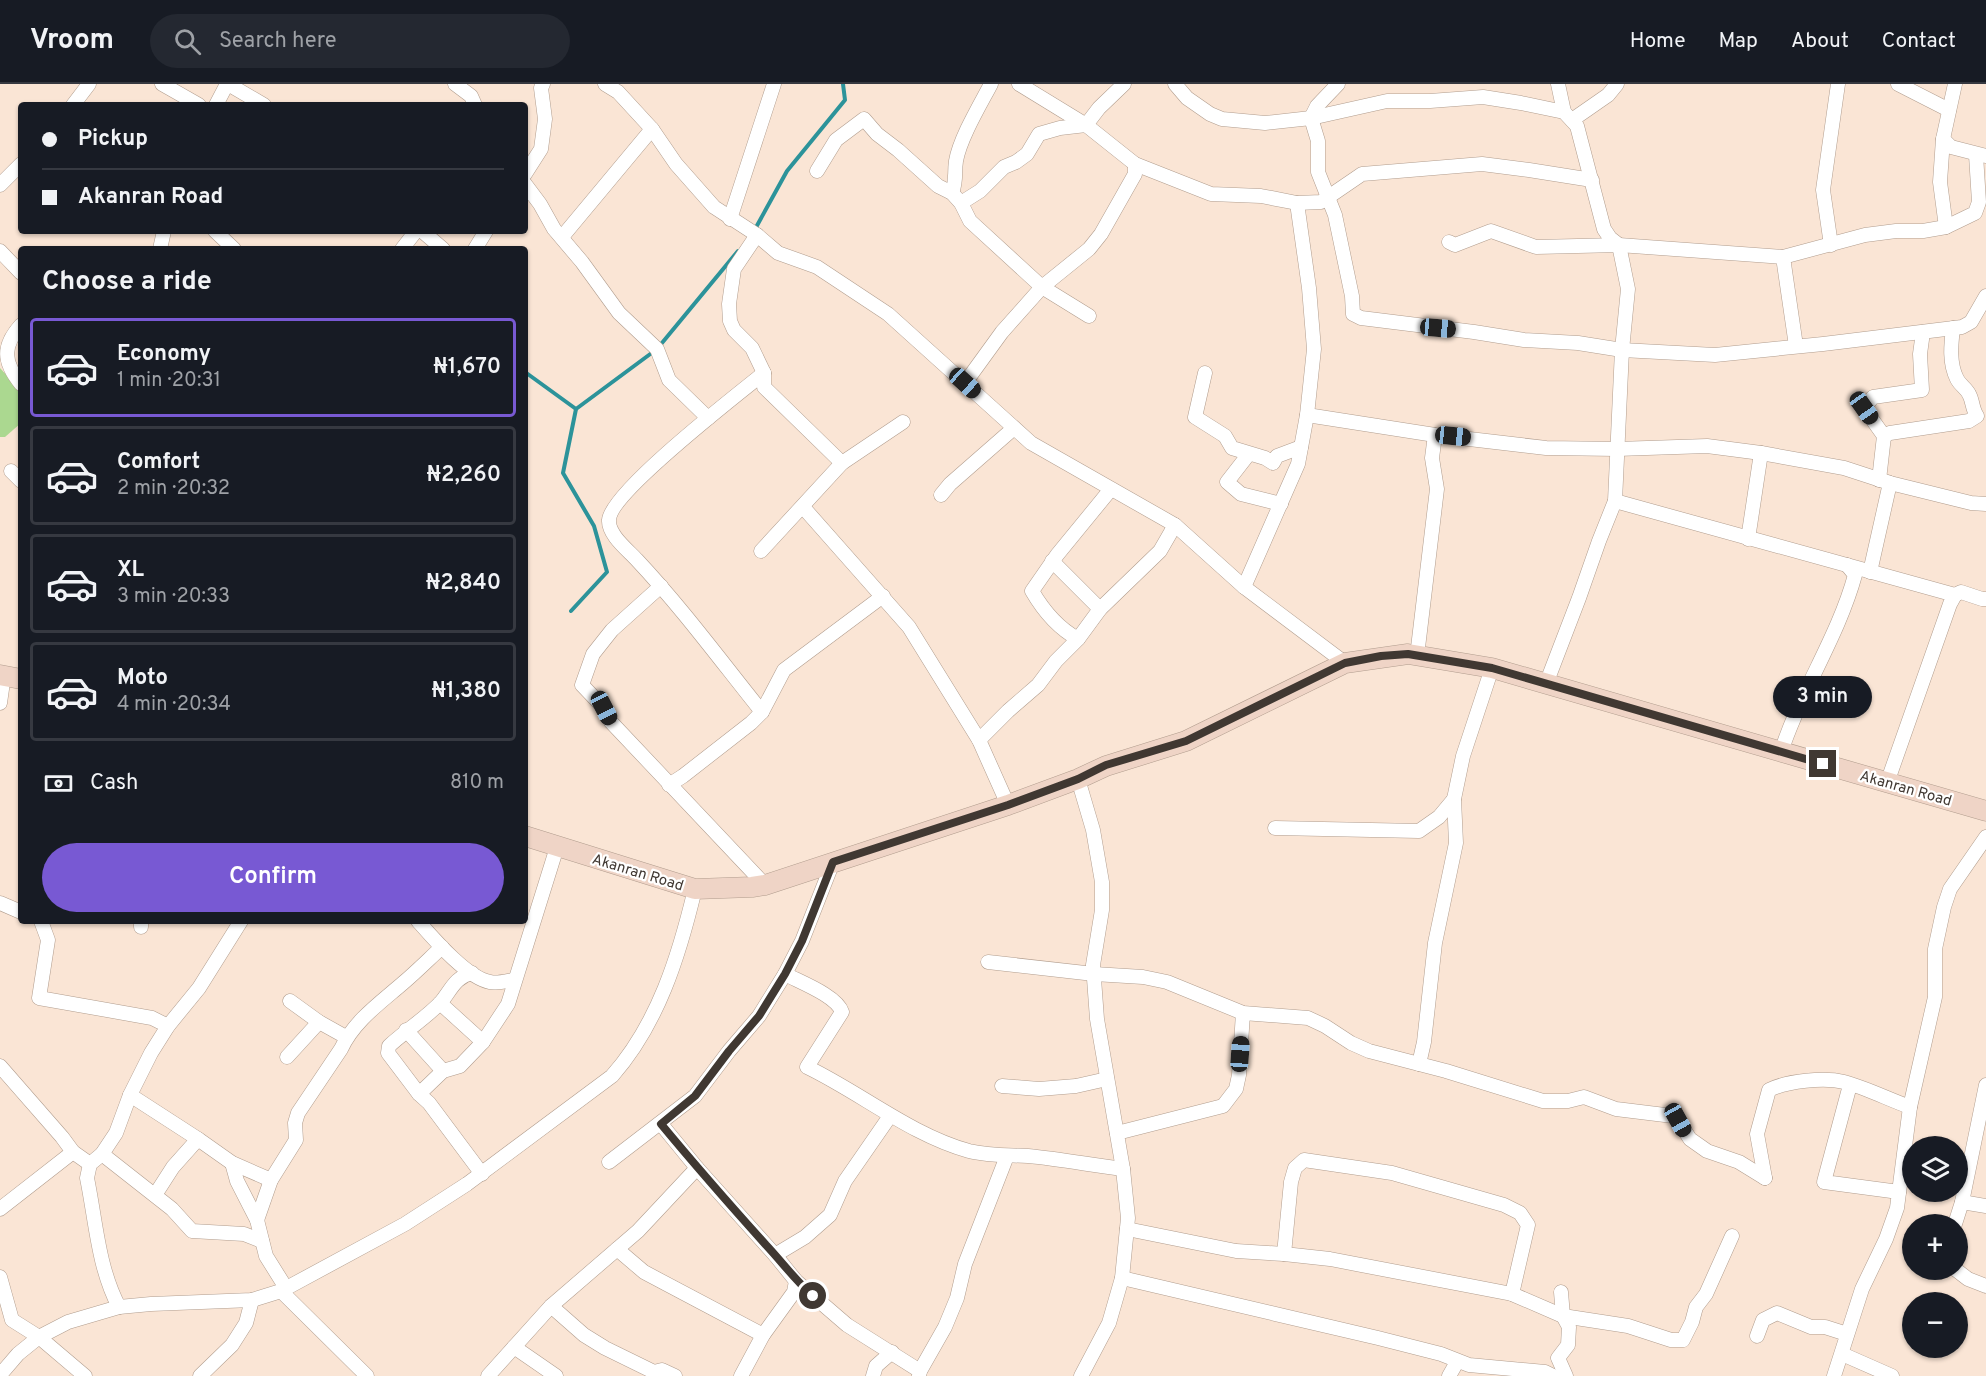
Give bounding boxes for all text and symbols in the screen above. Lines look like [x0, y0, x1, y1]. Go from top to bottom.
search box [150, 14, 570, 68]
text: Vroom [30, 23, 114, 59]
icon: search [171, 25, 204, 58]
text: Search here [219, 28, 337, 55]
text: Home [1630, 28, 1686, 55]
text: Map [1719, 28, 1758, 55]
text: About [1791, 28, 1849, 55]
text: Contact [1882, 28, 1956, 55]
text: Pickup [78, 126, 148, 153]
text: Akanran Road [78, 184, 223, 211]
text: Choose a ride [42, 265, 212, 299]
car [1419, 317, 1457, 339]
icon: car [45, 341, 99, 395]
text: Economy [117, 341, 211, 368]
text: ₦1,670 [433, 354, 501, 381]
car [946, 364, 984, 402]
text: 1 min · 20:31 [117, 368, 221, 394]
car [1846, 388, 1882, 428]
car [1434, 425, 1472, 447]
icon: car [45, 449, 99, 503]
text: Comfort [117, 449, 200, 476]
text: ₦2,260 [427, 462, 501, 489]
text: 2 min · 20:32 [117, 476, 230, 502]
icon: car [45, 557, 99, 611]
text: XL [117, 557, 144, 584]
text: ₦2,840 [426, 570, 501, 597]
text: 3 min · 20:33 [117, 584, 230, 610]
icon: car [45, 665, 99, 719]
text: Moto [117, 665, 168, 692]
callout: 3 min [1774, 677, 1872, 719]
text: ₦1,380 [431, 678, 501, 705]
text: 3 min [1797, 684, 1848, 710]
car [588, 688, 620, 728]
text: 4 min · 20:34 [117, 692, 231, 718]
route end [1809, 750, 1836, 777]
icon: cash [42, 767, 75, 800]
street label: Akanran Road [1857, 767, 1954, 812]
text: Cash [90, 770, 139, 797]
text: 810 m [450, 770, 504, 796]
button: Confirm [42, 843, 504, 912]
street label: Akanran Road [589, 850, 686, 896]
car [1230, 1035, 1250, 1073]
car [1661, 1100, 1695, 1140]
map controls [1902, 1136, 1968, 1358]
button: layers [1902, 1136, 1968, 1202]
button: + [1902, 1214, 1968, 1280]
route start [799, 1282, 826, 1309]
button: − [1902, 1292, 1968, 1358]

